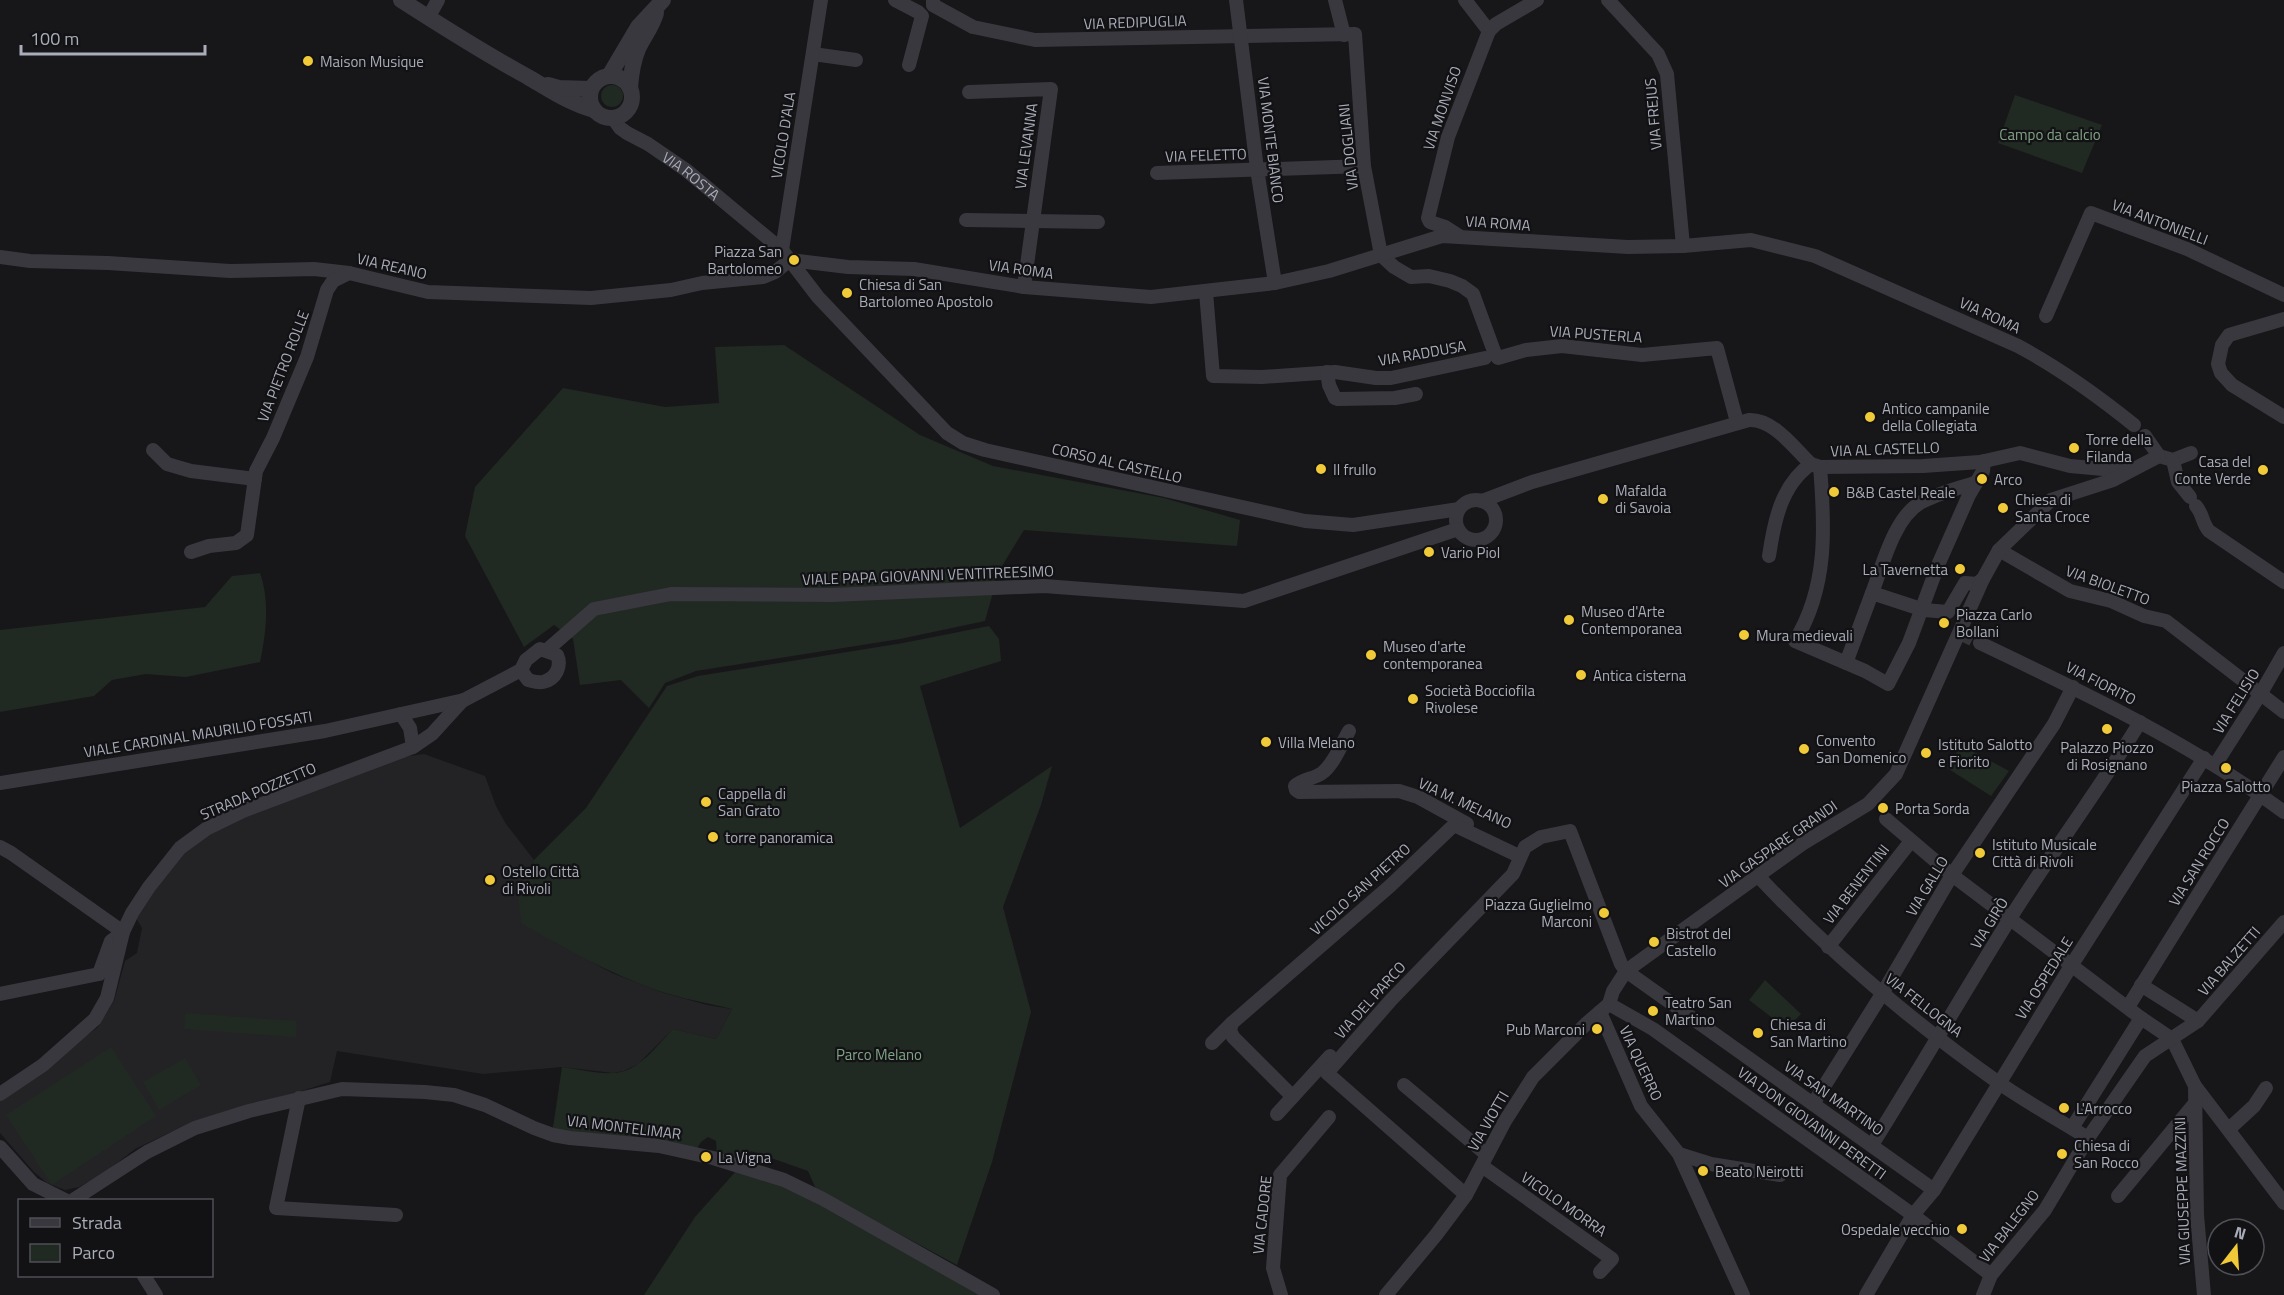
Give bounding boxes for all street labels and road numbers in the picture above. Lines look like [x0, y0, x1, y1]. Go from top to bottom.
street label: VIA REDIPUGLIA [1083, 9, 1187, 35]
street label: VIA MONVISO [1417, 63, 1467, 153]
street label: VIA MONTE BIANCO [1252, 76, 1290, 204]
street label: VIA FREJUS [1638, 77, 1668, 151]
street label: VICOLO D'ALA [765, 90, 801, 180]
street label: VIA LEVANNA [1009, 101, 1043, 190]
street label: VIA DOGLIANI [1332, 102, 1364, 192]
street label: VIA FELETTO [1165, 142, 1247, 168]
street label: VIA ROSTA [658, 145, 725, 205]
street label: VIA ANTONIELLI [2109, 193, 2211, 251]
street label: VIA ROMA [1465, 209, 1531, 237]
street label: VIA REANO [355, 247, 429, 285]
street label: VIA ROMA [987, 253, 1055, 285]
street label: VIA ROMA [1956, 291, 2025, 339]
street label: VIA PIETRO ROLLE [251, 307, 315, 425]
street label: VIA PUSTERLA [1549, 319, 1643, 349]
street label: VIA RADDUSA [1376, 334, 1468, 372]
street label: VIA AL CASTELLO [1830, 436, 1940, 462]
street label: CORSO AL CASTELLO [1050, 437, 1185, 489]
street label: VIALE PAPA GIOVANNI VENTITREESIMO [802, 559, 1054, 591]
street label: VIA BIOLETTO [2063, 559, 2154, 611]
street label: VIA FIORITO [2062, 655, 2140, 711]
street label: VIA FELISIO [2207, 664, 2265, 738]
street label: VIALE CARDINAL MAURILIO FOSSATI [82, 705, 314, 763]
street label: STRADA POZZETTO [196, 756, 320, 826]
street label: VIA M. MELANO [1414, 771, 1516, 835]
street label: VIA GASPARE GRANDI [1714, 794, 1842, 894]
street label: VIA SAN ROCCO [2163, 813, 2235, 911]
street label: VICOLO SAN PIETRO [1304, 837, 1416, 941]
street label: VIA BENENTINI [1817, 839, 1895, 929]
street label: VIA GALLO [1900, 851, 1954, 921]
street label: VIA GIRÒ [1964, 893, 2014, 953]
street label: VIA BALZETTI [2192, 921, 2266, 1001]
street label: VIA OSPEDALE [2009, 932, 2079, 1024]
street label: VIA DEL PARCO [1329, 956, 1411, 1044]
street label: VIA FELLOGNA [1880, 967, 1968, 1043]
street label: VIA QUERRO [1613, 1021, 1669, 1105]
street label: VIA SAN MARTINO [1779, 1055, 1889, 1141]
street label: VIA DON GIOVANNI PERETTI [1733, 1061, 1891, 1185]
street label: VIA VIOTTI [1462, 1087, 1514, 1155]
street label: VIA MONTELIMAR [565, 1109, 683, 1145]
street label: VIA GIUSEPPE MAZZINI [2168, 1117, 2196, 1265]
street label: VICOLO MORRA [1516, 1166, 1612, 1242]
street label: VIA CADORE [1246, 1175, 1278, 1255]
street label: VIA BALEGNO [1973, 1184, 2045, 1267]

